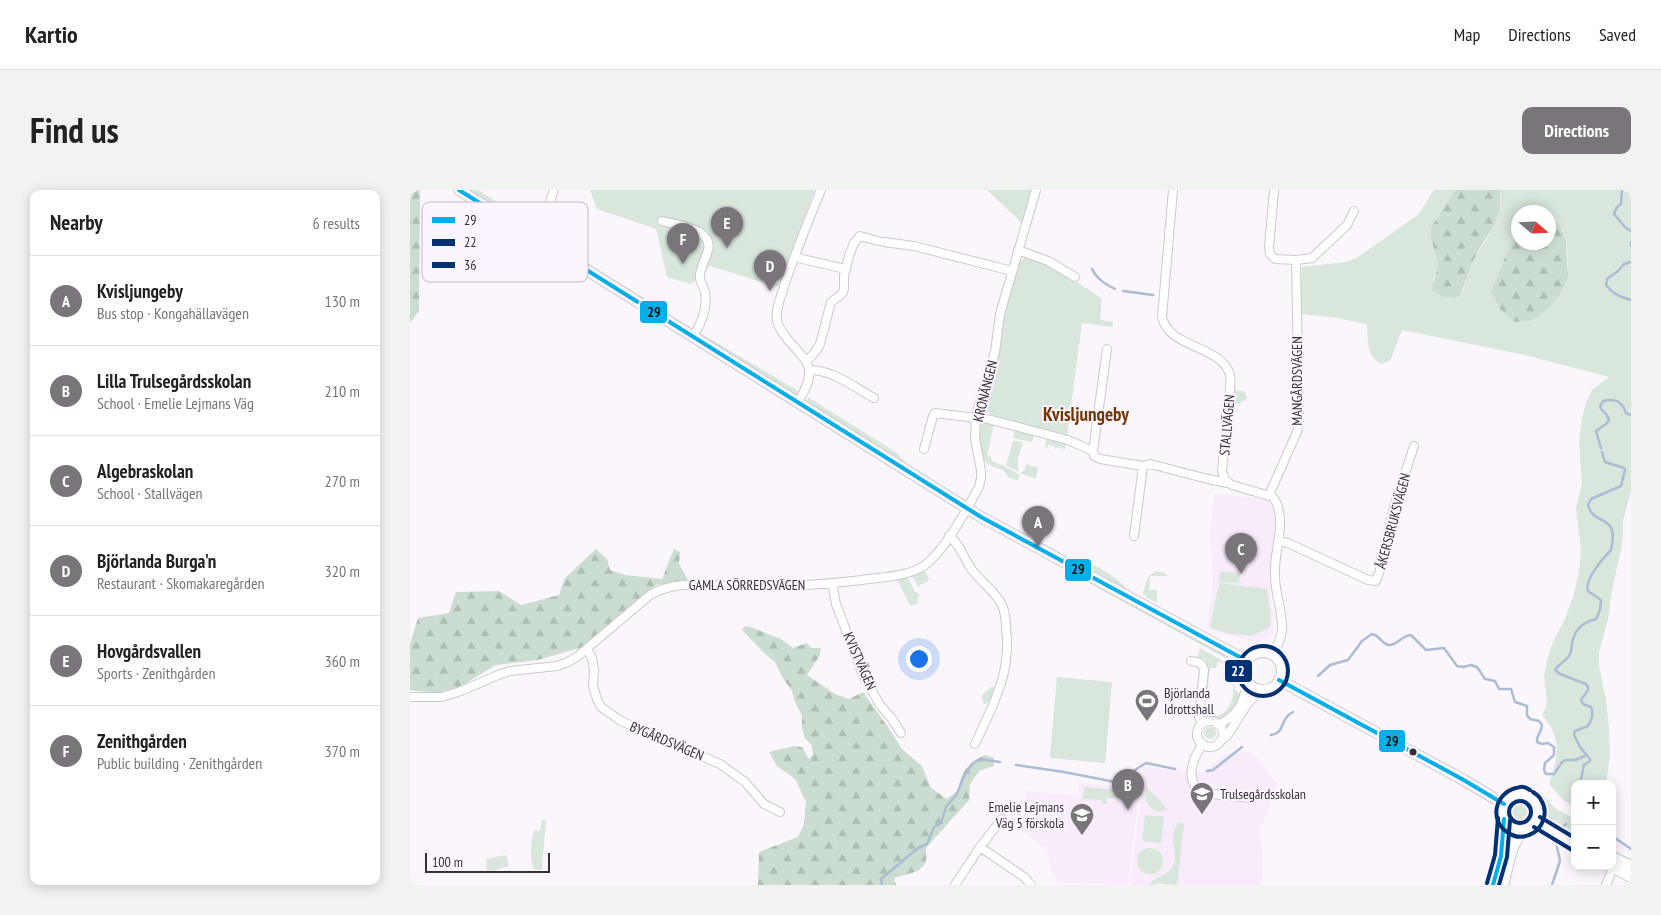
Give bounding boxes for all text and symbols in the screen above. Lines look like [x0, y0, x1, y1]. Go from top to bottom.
text: Kartio [25, 19, 78, 50]
text: Map [1454, 23, 1480, 46]
text: Directions [1508, 23, 1571, 46]
text: Saved [1599, 23, 1636, 46]
text: Find us [30, 107, 119, 153]
button: Directions [1522, 107, 1631, 154]
legend [422, 202, 588, 282]
north arrow [1511, 205, 1556, 250]
pin: E [711, 207, 743, 248]
text: Nearby [50, 209, 103, 236]
text: 29 [464, 211, 477, 229]
text: 6 results [313, 213, 360, 233]
pin: F [667, 223, 699, 264]
text: 22 [464, 233, 477, 251]
pin: D [754, 250, 786, 291]
text: 36 [464, 256, 477, 274]
text: Kvisljungeby [97, 279, 183, 303]
text: A [62, 291, 70, 311]
text: 130 m [325, 291, 360, 311]
line badge: 29 [639, 300, 668, 324]
text: Bus stop · Kongahällavägen [97, 303, 249, 323]
text: 29 [647, 303, 661, 321]
street label: MANGÅRDSVÄGEN [1288, 336, 1306, 426]
street label: KRONÄNGEN [969, 358, 1001, 424]
text: Lilla Trulsegårdsskolan [97, 369, 251, 393]
text: B [62, 381, 70, 401]
text: 210 m [325, 381, 360, 401]
text: School · Emelie Lejmans Väg [97, 393, 254, 413]
street label: STALLVÄGEN [1215, 394, 1239, 456]
district label: Kvisljungeby [1043, 402, 1129, 426]
text: Algebraskolan [97, 459, 193, 483]
text: C [62, 471, 70, 491]
text: 270 m [325, 471, 360, 491]
street label: ÅKERSBRUKSVÄGEN [1372, 471, 1414, 571]
text: School · Stallvägen [97, 483, 203, 503]
pin: A [1022, 506, 1054, 547]
pin: C [1225, 533, 1257, 574]
text: Björlanda Burga'n [97, 549, 216, 573]
line badge: 29 [1064, 558, 1092, 582]
text: 29 [1071, 560, 1085, 578]
text: D [62, 561, 70, 581]
text: 320 m [325, 561, 360, 581]
text: Restaurant · Skomakaregården [97, 573, 265, 593]
street label: GAMLA SÖRREDSVÄGEN [689, 576, 805, 594]
street label: KVISTVÄGEN [839, 629, 881, 693]
text: Hovgårdsvallen [97, 639, 201, 663]
your location [906, 646, 932, 672]
text: E [63, 651, 69, 671]
text: 360 m [325, 651, 360, 671]
line badge: 22 [1224, 659, 1253, 683]
text: 22 [1231, 662, 1245, 680]
text: Sports · Zenithgården [97, 663, 215, 683]
place label: Björlanda Idrottshall [1164, 684, 1215, 718]
sports icon: Björlanda Idrottshall [1134, 688, 1160, 722]
street label: BYGÅRDSVÄGEN [627, 717, 707, 765]
text: Zenithgården [97, 729, 187, 753]
line badge: 29 [1378, 729, 1406, 753]
text: 29 [1385, 732, 1399, 750]
text: F [63, 741, 69, 761]
text: 370 m [325, 741, 360, 761]
unlabelled marker [1408, 747, 1418, 757]
text: Public building · Zenithgården [97, 753, 262, 773]
pin: B [1112, 769, 1144, 810]
map controls [1571, 780, 1616, 870]
button: + [1571, 780, 1616, 825]
school or university icon: Trulsegårdsskolan [1189, 781, 1215, 815]
place label: Trulsegårdsskolan [1220, 785, 1306, 803]
place label: Emelie Lejmans Väg 5 förskola [988, 798, 1064, 832]
school or university icon: Emelie Lejmans Väg 5 förskola [1069, 802, 1095, 836]
button: − [1571, 825, 1616, 870]
scale bar [425, 850, 550, 873]
text: 100 m [432, 853, 463, 871]

